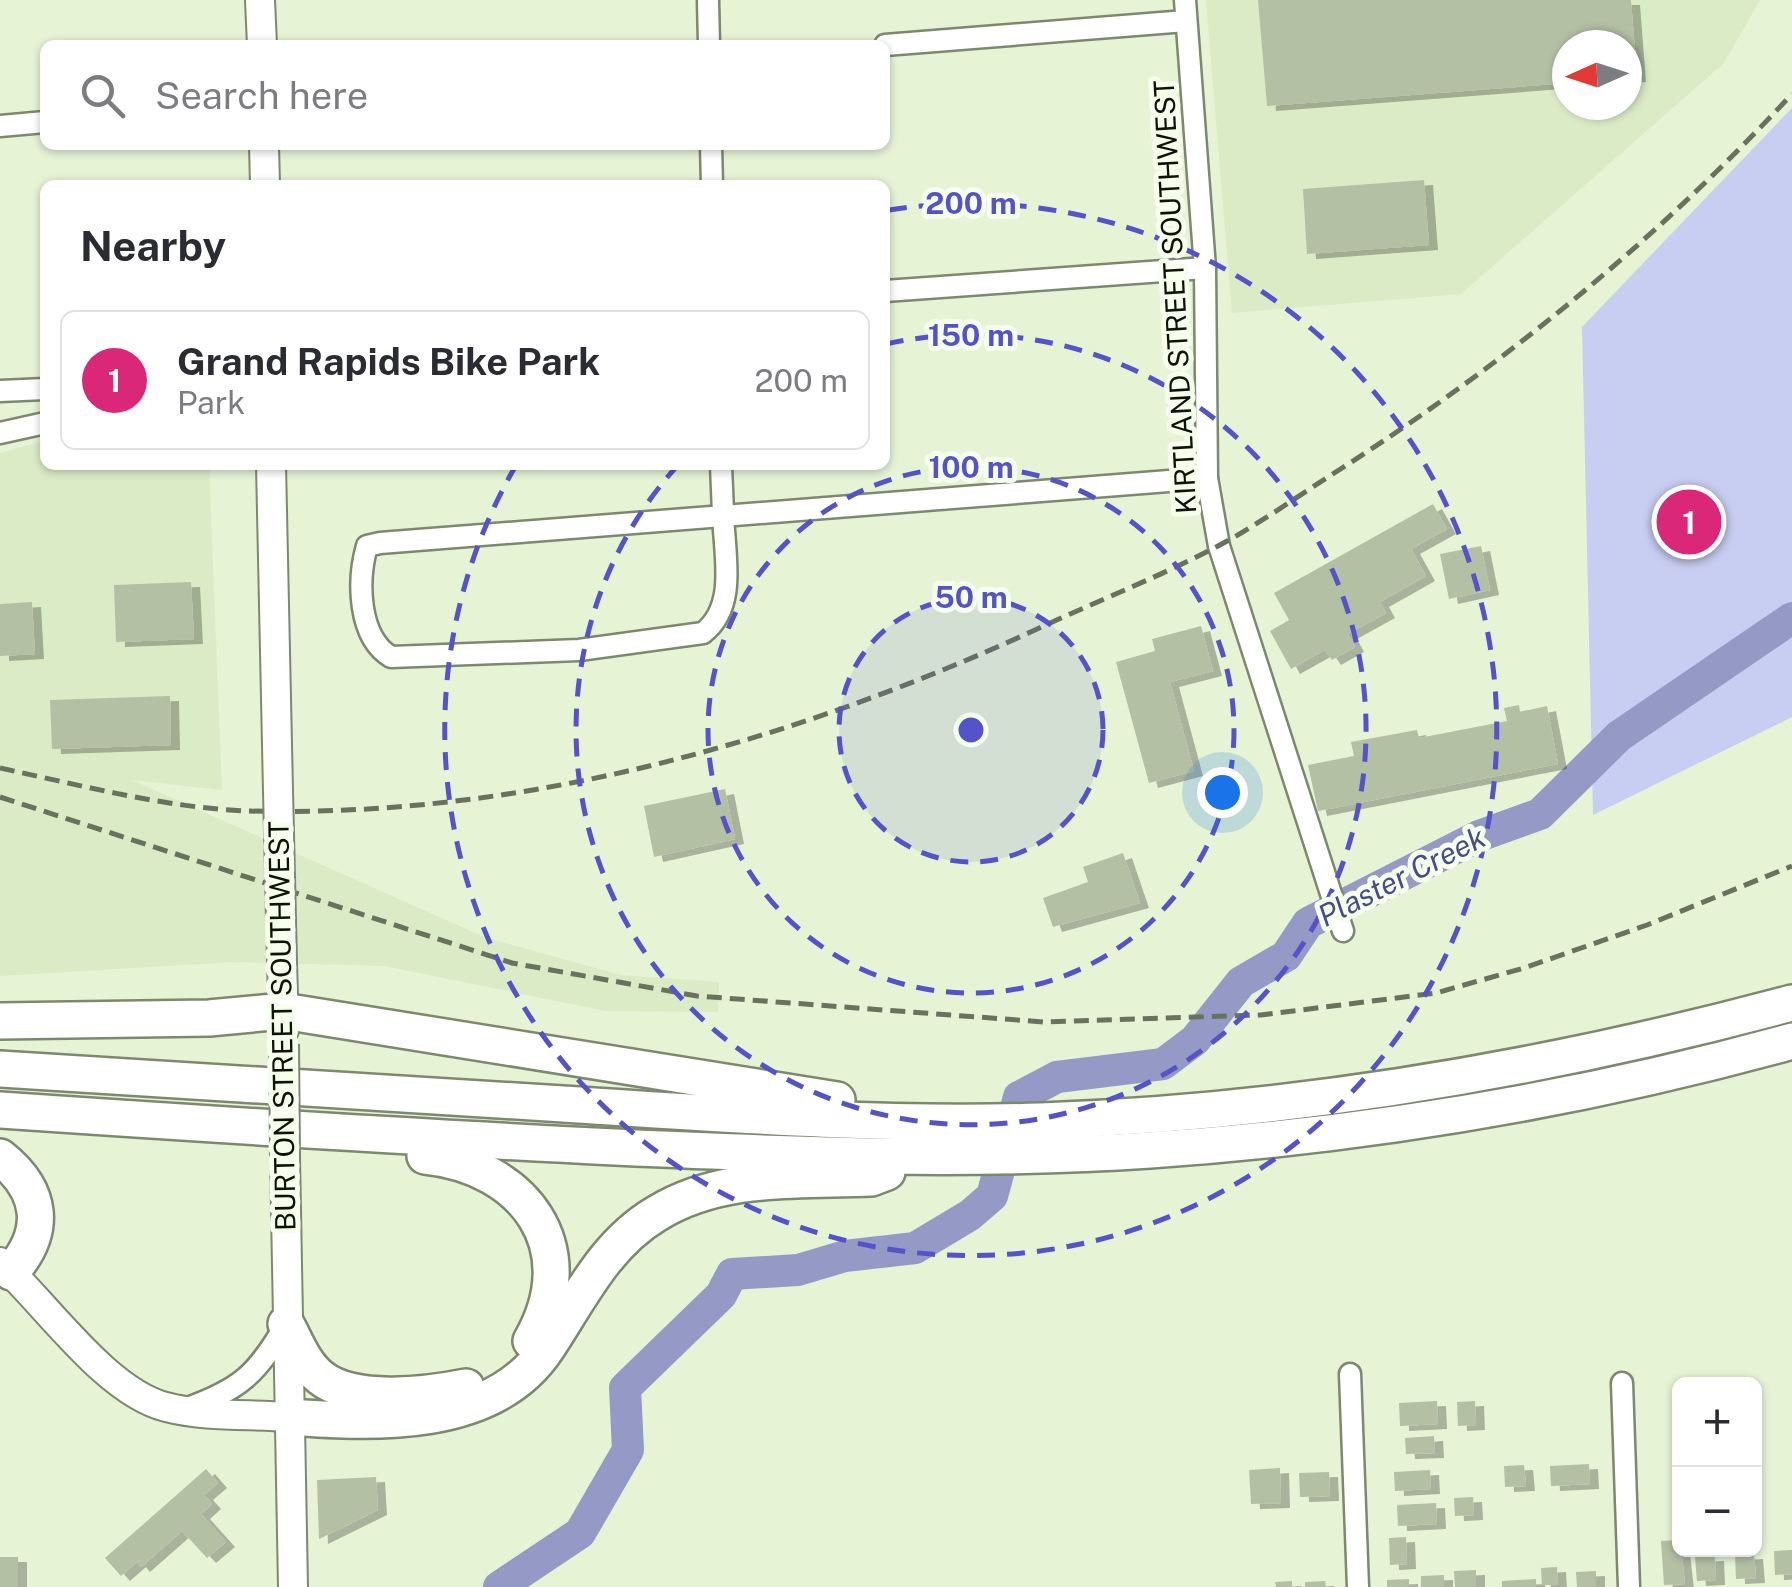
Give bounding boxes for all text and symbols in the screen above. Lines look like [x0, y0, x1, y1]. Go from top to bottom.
north arrow [1552, 30, 1642, 120]
search box [40, 40, 890, 150]
icon: search [75, 68, 130, 123]
text: Search here [155, 73, 368, 118]
street label: KIRTLAND STREET SOUTHWEST [1147, 79, 1202, 515]
text: 200 m [925, 185, 1017, 221]
text: Nearby [80, 221, 226, 270]
text: 150 m [928, 317, 1014, 353]
text: Grand Rapids Bike Park [177, 339, 600, 384]
text: 1 [108, 362, 121, 399]
text: 200 m [755, 362, 848, 399]
text: Park [177, 384, 245, 421]
text: 100 m [928, 449, 1014, 485]
pin: 1 [1656, 484, 1722, 560]
text: 50 m [934, 579, 1008, 615]
centre of rings [953, 712, 989, 748]
your location [1197, 767, 1248, 818]
water label: Plaster Creek [1312, 818, 1492, 934]
street label: BURTON STREET SOUTHWEST [261, 821, 302, 1231]
map controls [1672, 1377, 1762, 1557]
button: + [1672, 1377, 1762, 1467]
button: − [1672, 1467, 1762, 1557]

